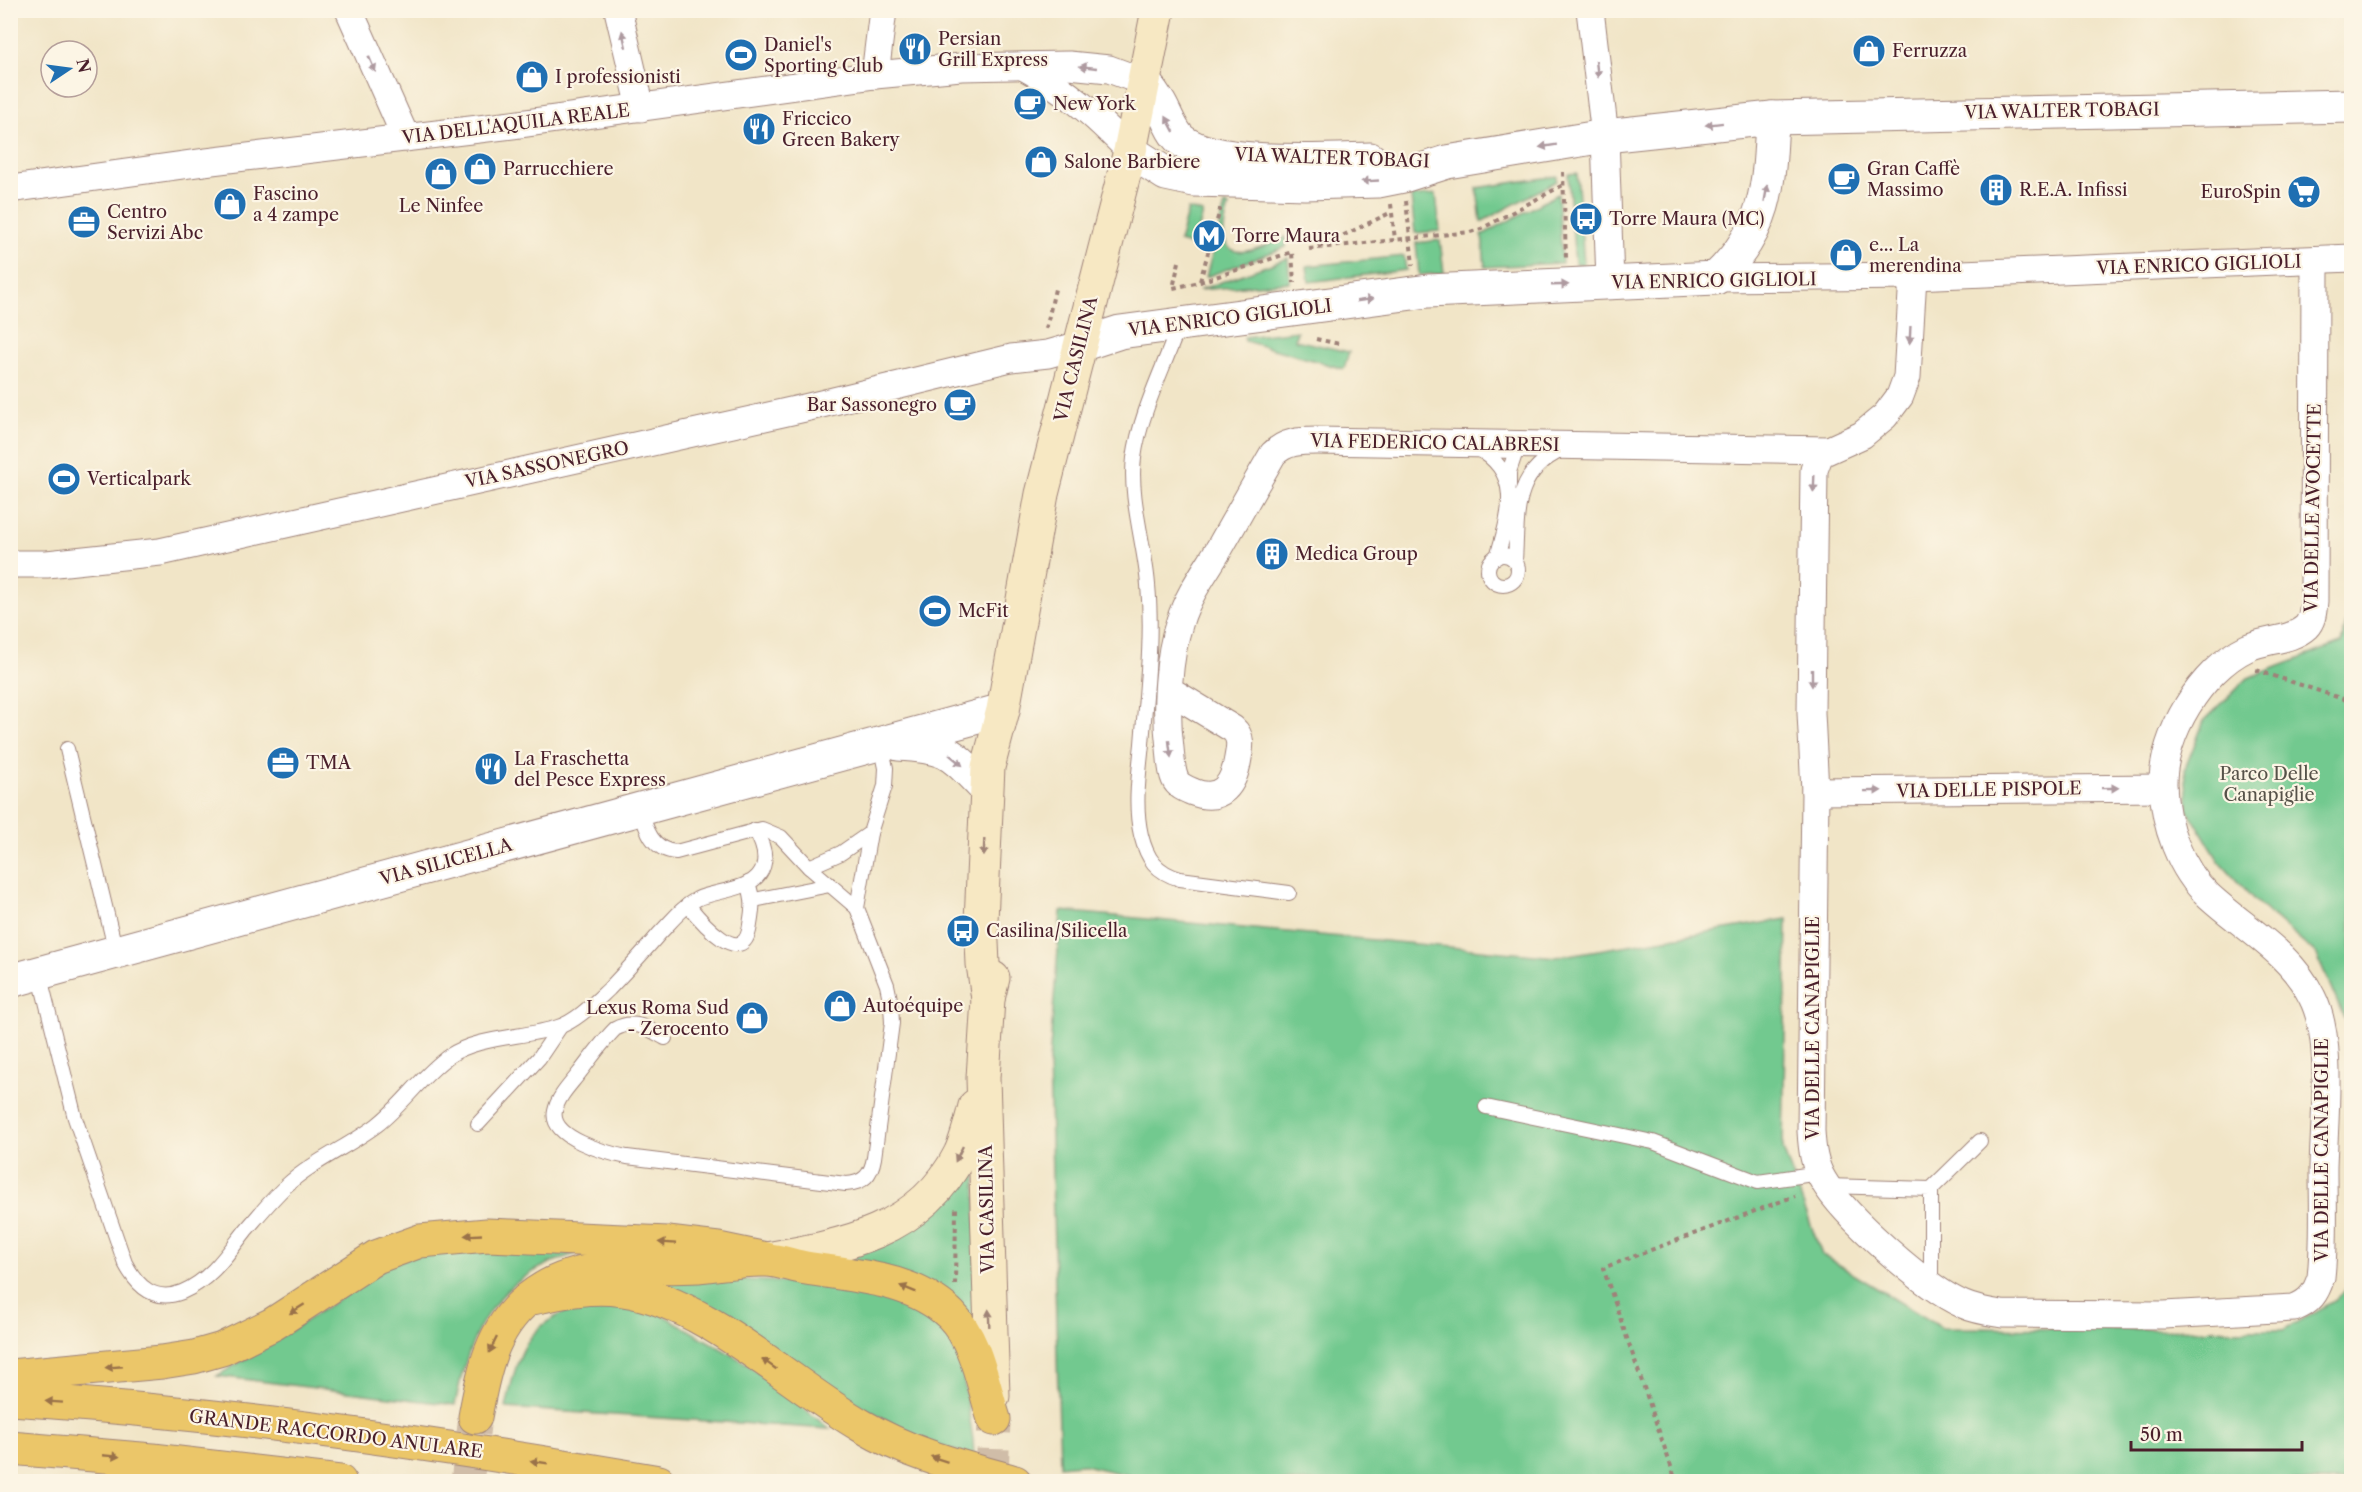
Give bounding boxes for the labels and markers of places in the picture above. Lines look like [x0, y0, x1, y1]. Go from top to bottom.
place label: Persian Grill Express [938, 28, 1048, 71]
restaurant icon: Persian Grill Express [897, 31, 933, 67]
shop icon: Ferruzza [1851, 33, 1887, 69]
place label: Daniel's Sporting Club [764, 34, 883, 77]
sports icon: Daniel's Sporting Club [723, 37, 759, 73]
place label: Ferruzza [1892, 40, 1968, 62]
shop icon: I professionisti [514, 59, 550, 95]
place label: I professionisti [555, 66, 681, 88]
cafe icon: New York [1012, 86, 1048, 122]
place label: New York [1053, 93, 1137, 115]
place label: Friccico Green Bakery [782, 108, 900, 151]
restaurant icon: Friccico Green Bakery [741, 111, 777, 147]
shop icon: Salone Barbiere [1023, 144, 1059, 180]
shop icon: Parrucchiere [462, 151, 498, 187]
place label: Salone Barbiere [1064, 151, 1200, 173]
shop icon: Le Ninfee [423, 156, 459, 192]
place label: Parrucchiere [503, 158, 614, 180]
place label: Gran Caffè Massimo [1867, 158, 1960, 201]
cafe icon: Gran Caffè Massimo [1826, 161, 1862, 197]
building icon: R.E.A. Infissi [1978, 172, 2014, 208]
supermarket icon: EuroSpin [2286, 174, 2322, 210]
place label: R.E.A. Infissi [2019, 179, 2128, 201]
place label: EuroSpin [2201, 181, 2281, 203]
place label: Fascino a 4 zampe [253, 183, 339, 226]
shop icon: Fascino a 4 zampe [212, 186, 248, 222]
place label: Le Ninfee [399, 195, 483, 217]
place label: Centro Servizi Abc [107, 201, 203, 244]
bus stop icon: Torre Maura (MC) [1568, 201, 1604, 237]
office icon: Centro Servizi Abc [66, 204, 102, 240]
place label: Torre Maura (MC) [1609, 208, 1765, 230]
metro station icon: Torre Maura [1191, 218, 1227, 254]
place label: Torre Maura [1232, 225, 1341, 247]
place label: e... La merendina [1869, 234, 1962, 277]
shop icon: e... La merendina [1828, 237, 1864, 273]
cafe icon: Bar Sassonegro [942, 387, 978, 423]
place label: Bar Sassonegro [807, 394, 937, 416]
sports icon: Verticalpark [46, 461, 82, 497]
place label: Verticalpark [86, 468, 192, 490]
building icon: Medica Group [1254, 536, 1290, 572]
place label: Medica Group [1295, 543, 1418, 565]
sports icon: McFit [917, 593, 953, 629]
place label: McFit [958, 600, 1009, 622]
office icon: TMA [265, 745, 301, 781]
place label: La Fraschetta del Pesce Express [514, 748, 666, 791]
restaurant icon: La Fraschetta del Pesce Express [473, 751, 509, 787]
place label: TMA [306, 752, 352, 774]
bus stop icon: Casilina/Silicella [945, 913, 981, 949]
place label: Casilina/Silicella [986, 920, 1128, 942]
shop icon: Autoéquipe [822, 988, 858, 1024]
place label: Autoéquipe [862, 995, 963, 1017]
place label: Lexus Roma Sud - Zerocento [586, 997, 729, 1040]
shop icon: Lexus Roma Sud - Zerocento [734, 1000, 770, 1036]

